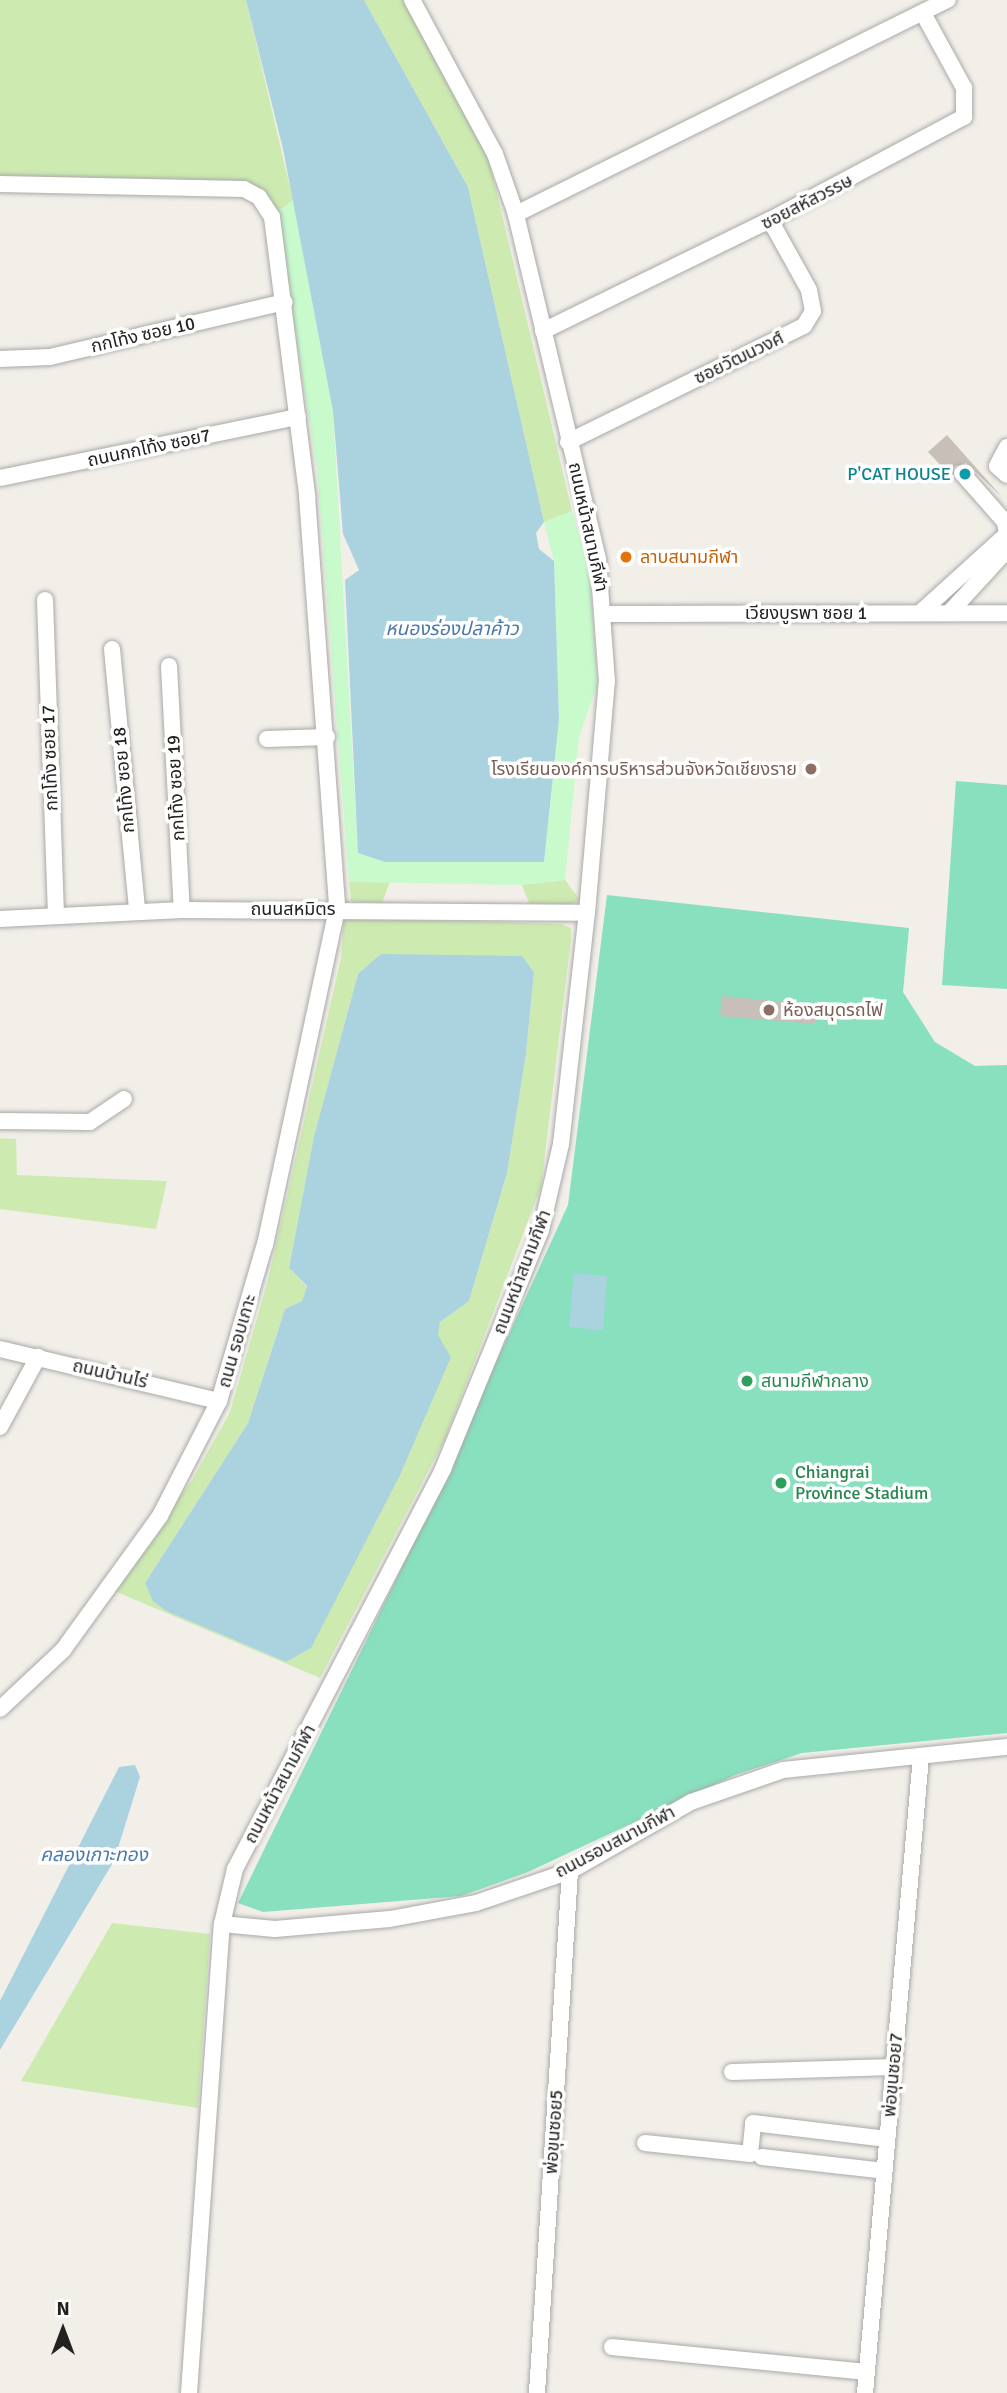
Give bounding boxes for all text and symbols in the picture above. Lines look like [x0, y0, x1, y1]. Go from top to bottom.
street label: ซอยสหัสวรรษ [757, 170, 857, 234]
street label: กกโท้ง ซอย 10 [89, 313, 197, 357]
street label: ซอยวัฒนวงศ์ [691, 327, 787, 389]
street label: ถนนกกโท้ง ซอย7 [85, 424, 213, 472]
street label: ถนนหน้าสนามกีฬา [564, 460, 612, 594]
place label: P'CAT HOUSE [847, 463, 951, 485]
marker: P'CAT HOUSE [957, 466, 973, 482]
place label: ลาบสนามกีฬา [640, 546, 738, 568]
marker: ลาบสนามกีฬา [618, 549, 634, 565]
street label: เวียงบูรพา ซอย 1 [745, 602, 867, 624]
water label: หนองร่องปลาค้าว [385, 619, 519, 641]
street label: กกโท้ง ซอย 17 [37, 705, 63, 811]
street label: กกโท้ง ซอย 18 [109, 726, 139, 834]
street label: กกโท้ง ซอย 19 [162, 734, 190, 842]
place label: โรงเรียนองค์การบริหารส่วนจังหวัดเชียงราย [491, 758, 797, 780]
marker: โรงเรียนองค์การบริหารส่วนจังหวัดเชียงราย [803, 761, 819, 777]
street label: ถนนสหมิตร [250, 898, 336, 920]
place label: ห้องสมุดรถไฟ [783, 999, 883, 1021]
marker: ห้องสมุดรถไฟ [761, 1002, 777, 1018]
street label: ถนนหน้าสนามกีฬา [488, 1207, 556, 1337]
street label: ถนน รอบเกาะ [213, 1292, 261, 1390]
street label: ถนนบ้านไร่ [70, 1355, 150, 1393]
place label: สนามกีฬากลาง [761, 1370, 869, 1392]
marker: สนามกีฬากลาง [739, 1373, 755, 1389]
place label: Chiangrai Province Stadium [795, 1462, 928, 1504]
marker: Chiangrai Province Stadium [773, 1475, 789, 1491]
street label: ถนนหน้าสนามกีฬา [240, 1721, 320, 1847]
street label: ถนนรอบสนามกีฬา [551, 1801, 679, 1883]
water label: คลองเกาะทอง [40, 1845, 148, 1867]
street label: พ่อขุนซอย7 [879, 2032, 907, 2118]
street label: พ่อขุนซอย5 [540, 2089, 568, 2175]
north arrow [28, 2295, 98, 2365]
text: N [56, 2297, 70, 2321]

